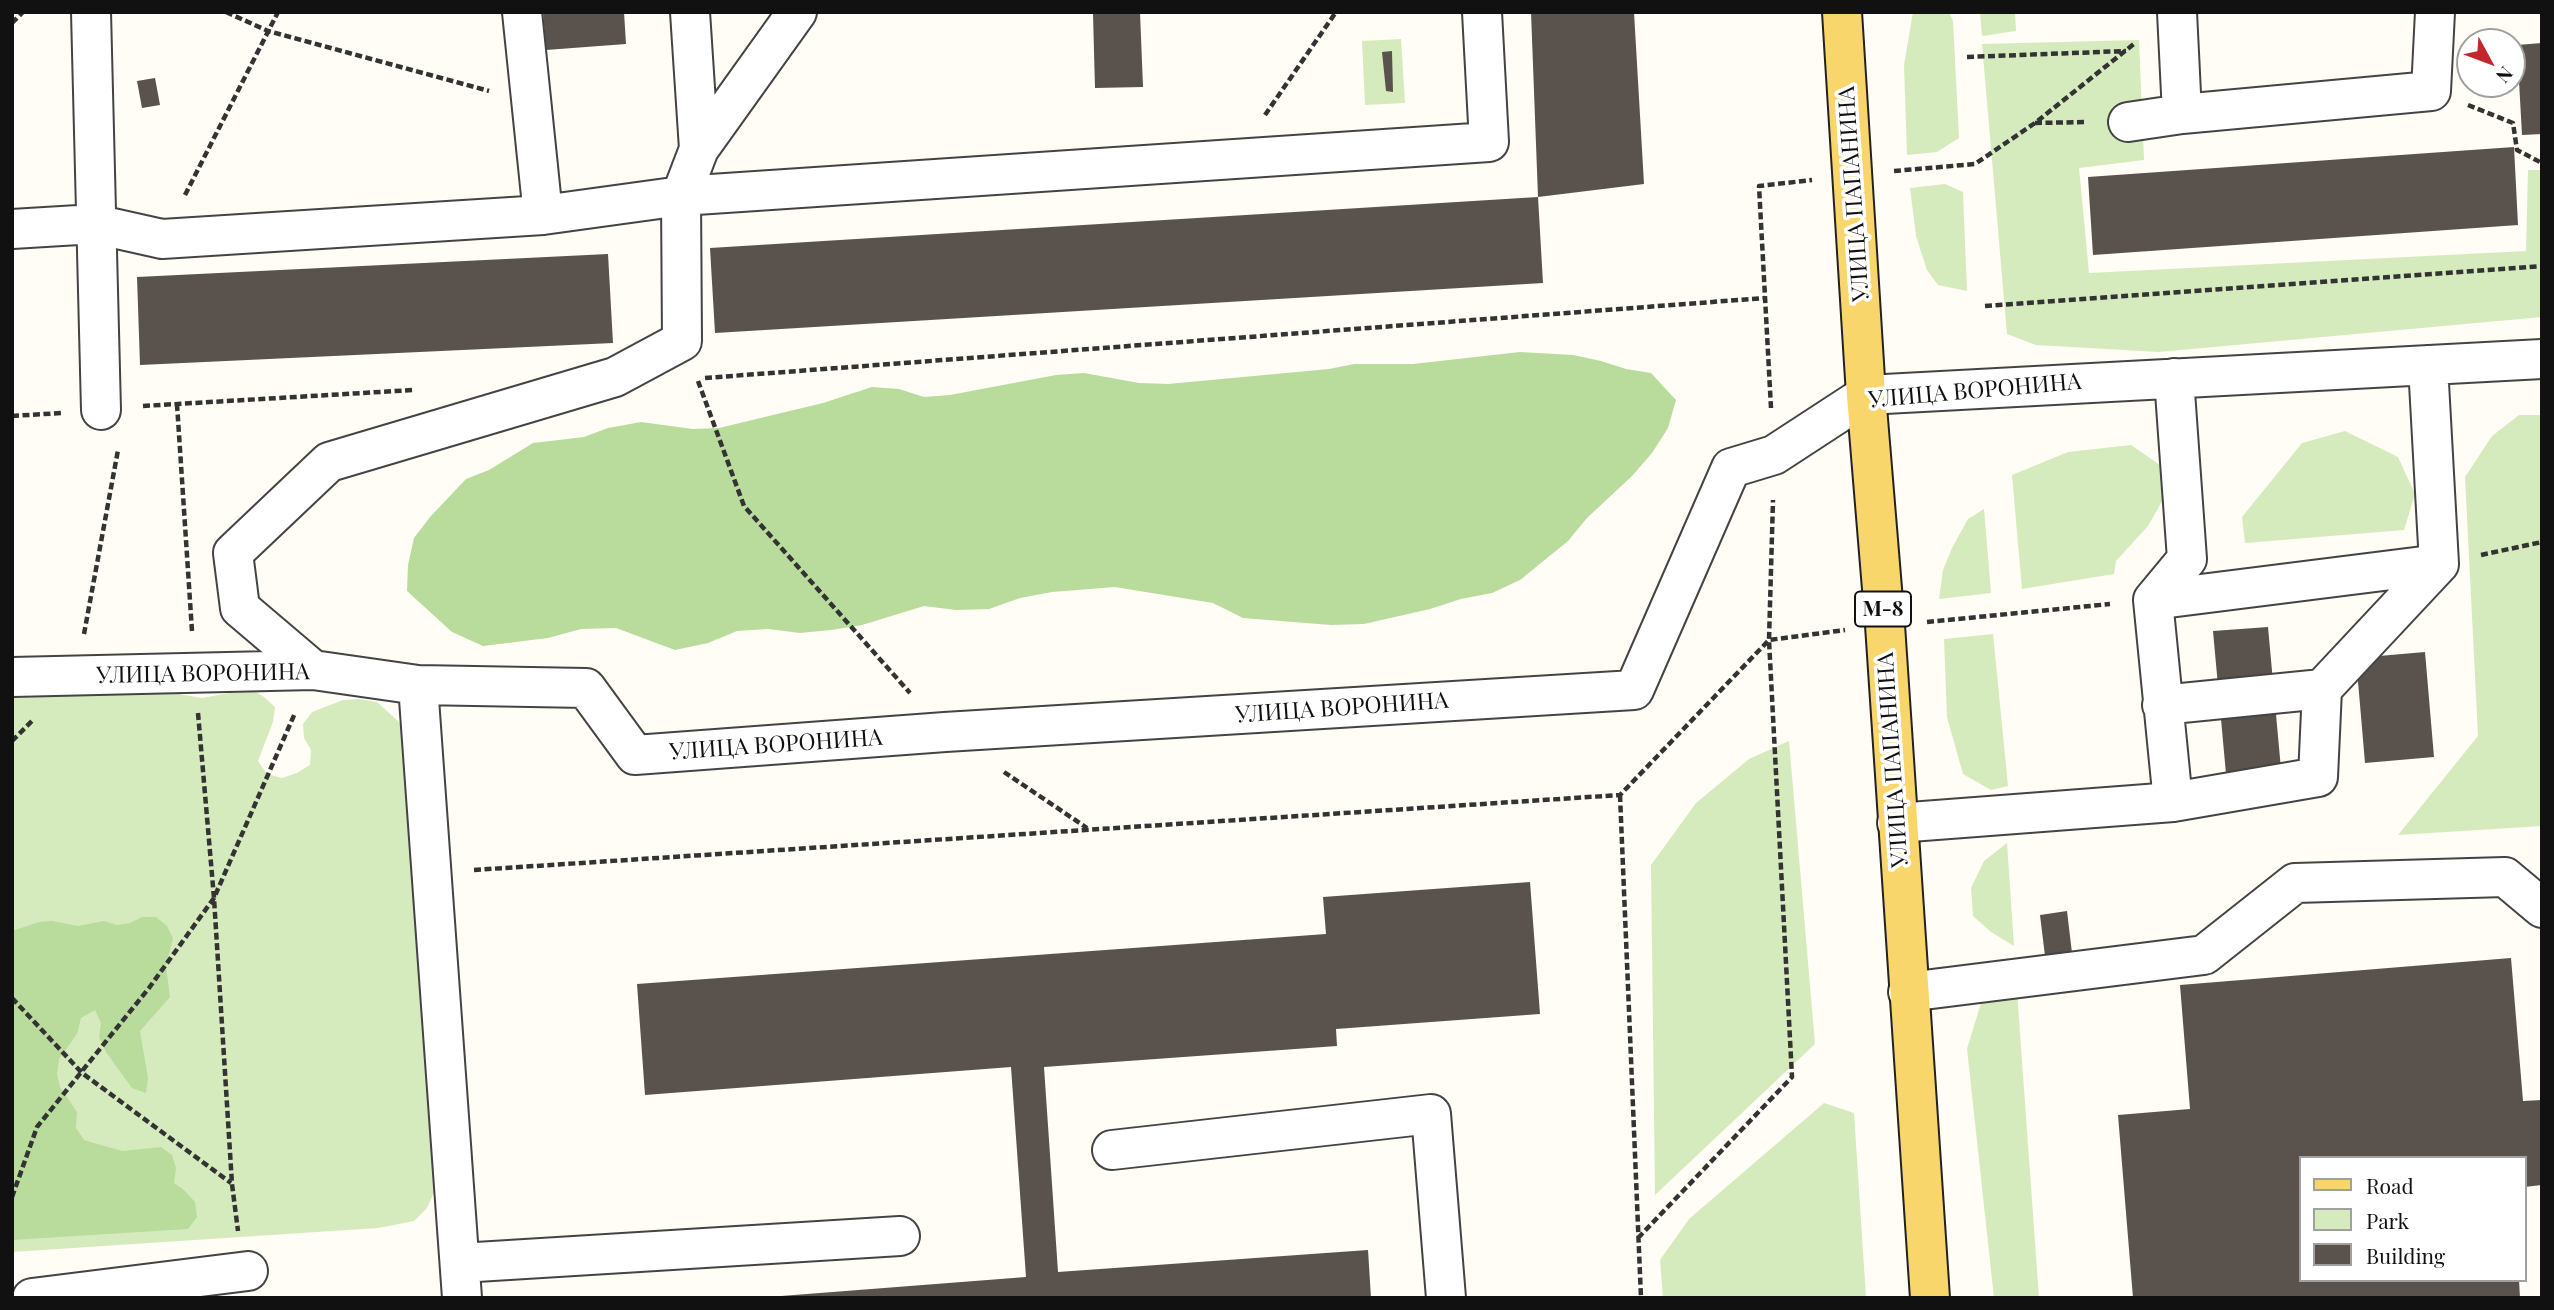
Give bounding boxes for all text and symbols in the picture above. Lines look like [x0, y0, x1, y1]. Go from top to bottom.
north arrow [2456, 28, 2526, 98]
text: N [2491, 62, 2520, 89]
street label: УЛИЦА ПАПАНИНА [1833, 85, 1875, 303]
street label: УЛИЦА ВОРОНИНА [1867, 368, 2083, 414]
road number: М-8 [1855, 592, 1911, 626]
street label: УЛИЦА ПАПАНИНА [1872, 651, 1914, 869]
street label: УЛИЦА ВОРОНИНА [96, 658, 310, 690]
street label: УЛИЦА ВОРОНИНА [1235, 687, 1449, 729]
street label: УЛИЦА ВОРОНИНА [669, 724, 883, 766]
legend [2298, 1156, 2526, 1282]
text: Road [2366, 1171, 2414, 1199]
text: Park [2366, 1206, 2409, 1234]
text: Building [2366, 1241, 2445, 1269]

